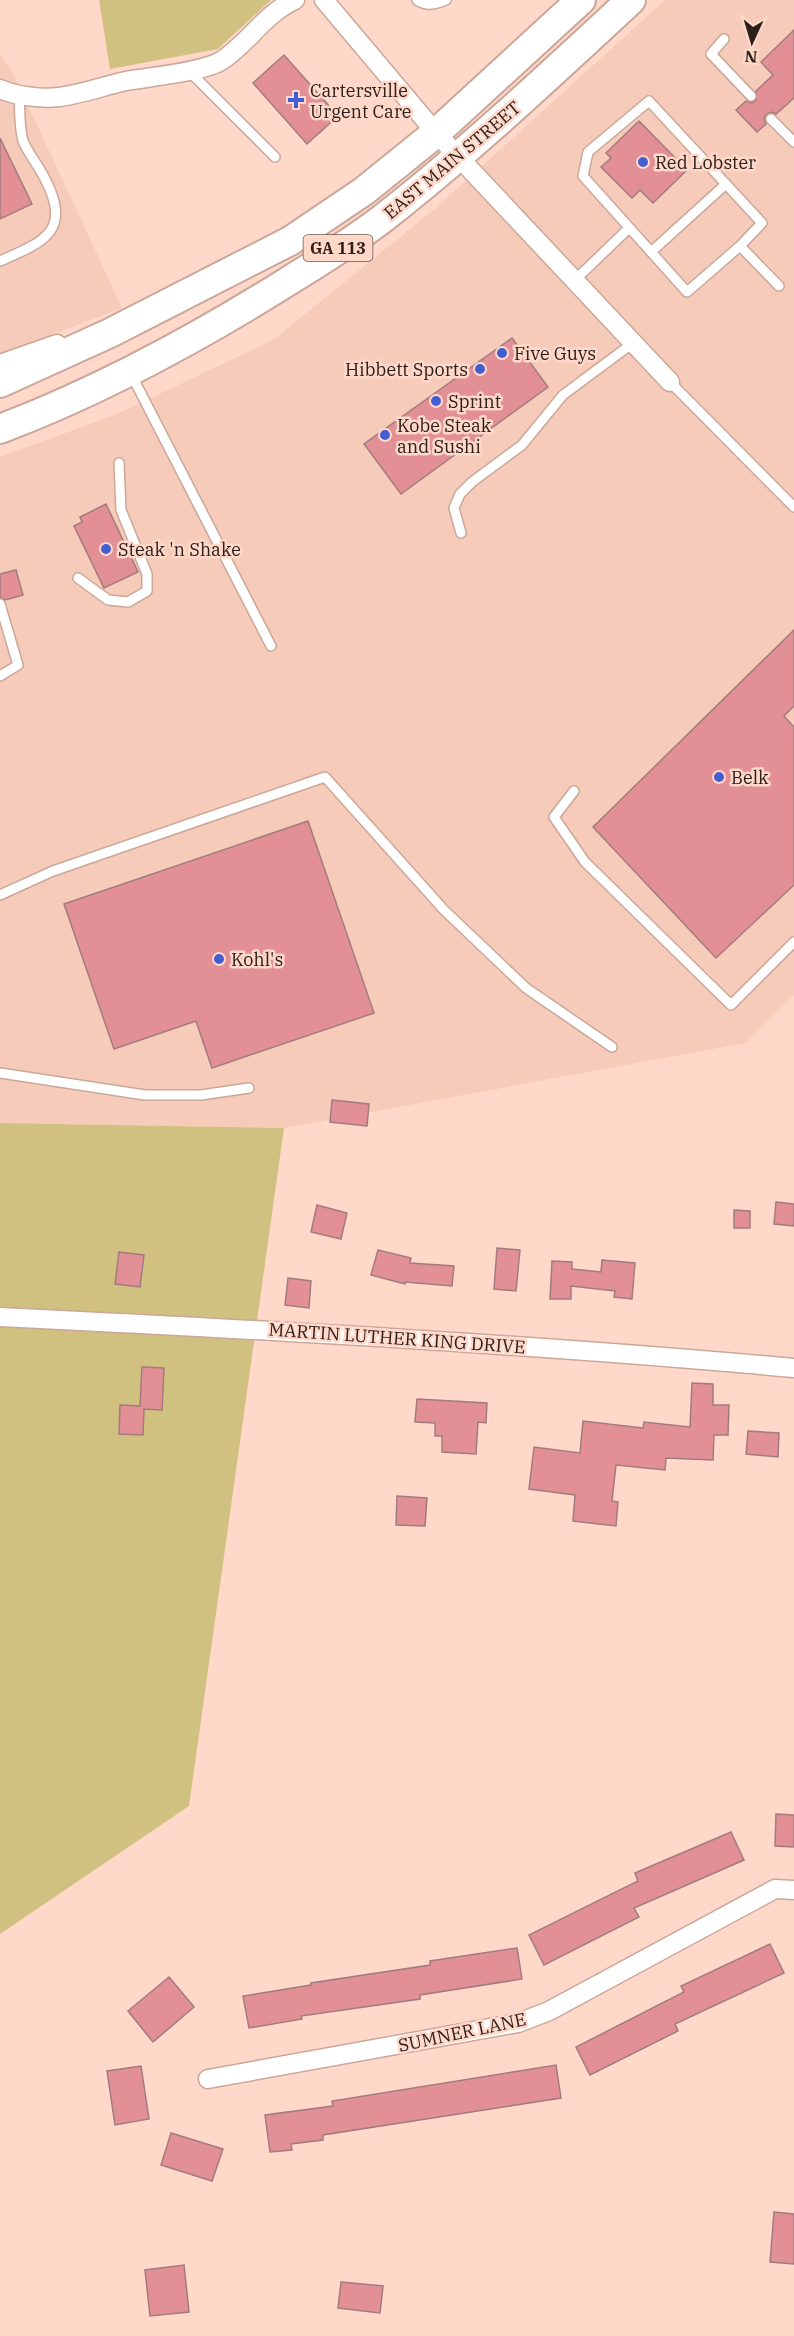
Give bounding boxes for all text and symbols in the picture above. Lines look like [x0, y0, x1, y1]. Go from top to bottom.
north arrow [722, 12, 782, 72]
text: N [744, 47, 758, 67]
place label: Cartersville Urgent Care [310, 79, 412, 123]
marker: Cartersville Urgent Care [287, 91, 305, 109]
street label: EAST MAIN STREET [379, 96, 525, 224]
place label: Red Lobster [655, 151, 756, 174]
marker: Red Lobster [636, 155, 650, 169]
road number: GA 113 [304, 235, 372, 261]
place label: Five Guys [514, 342, 596, 365]
marker: Five Guys [495, 346, 509, 360]
place label: Hibbett Sports [345, 358, 468, 381]
marker: Hibbett Sports [473, 362, 487, 376]
place label: Sprint [448, 390, 501, 413]
marker: Sprint [429, 394, 443, 408]
place label: Kobe Steak and Sushi [397, 414, 492, 458]
marker: Kobe Steak and Sushi [378, 428, 392, 442]
place label: Steak 'n Shake [118, 538, 241, 561]
marker: Steak 'n Shake [99, 542, 113, 556]
place label: Belk [731, 766, 769, 789]
marker: Belk [712, 770, 726, 784]
place label: Kohl's [231, 948, 283, 971]
marker: Kohl's [212, 952, 226, 966]
street label: MARTIN LUTHER KING DRIVE [268, 1318, 526, 1358]
street label: SUMNER LANE [396, 2007, 528, 2057]

